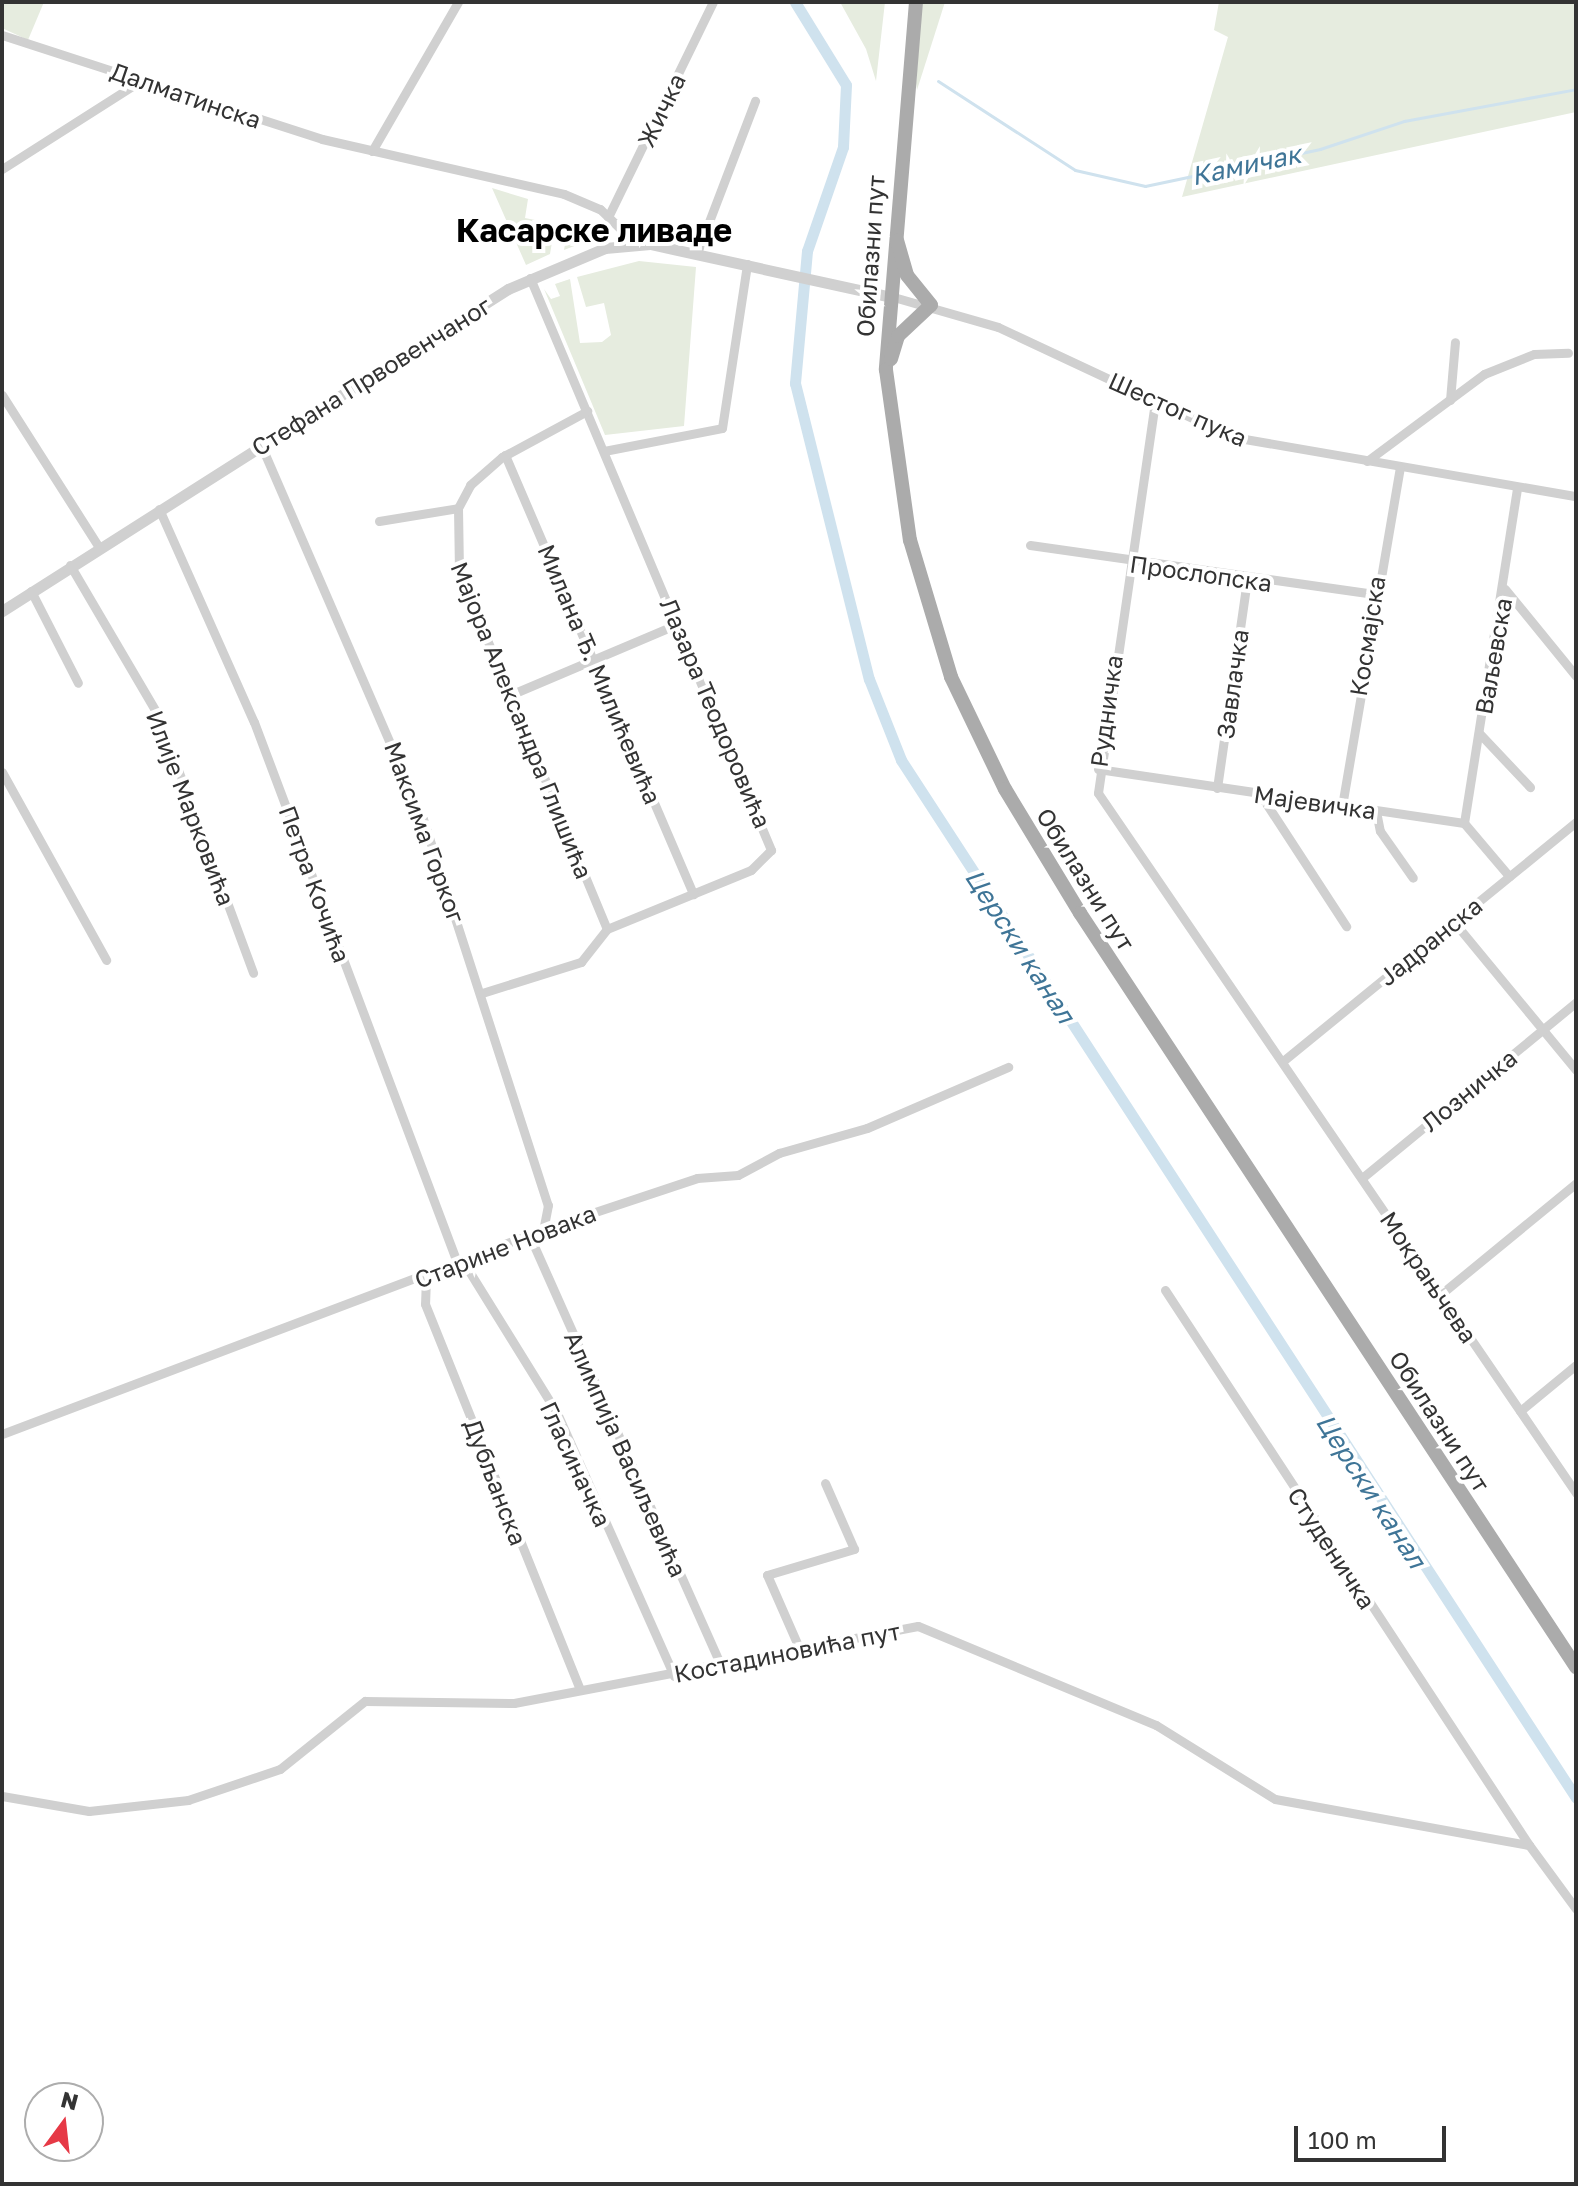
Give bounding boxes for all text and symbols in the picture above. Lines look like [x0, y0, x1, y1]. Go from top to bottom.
street label: Далматинска [107, 56, 265, 134]
street label: Жичка [631, 69, 691, 151]
water label: Камичак [1188, 138, 1304, 192]
street label: Обилазни пут [850, 174, 890, 338]
district label: Касарске ливаде [456, 211, 732, 249]
street label: Стефана Првовенчаног [246, 290, 496, 462]
street label: Шестог пука [1104, 366, 1252, 452]
street label: Милана Ђ. Милићевића [532, 540, 668, 808]
street label: Прослопска [1128, 549, 1274, 597]
street label: Мајора Александра Глишића [445, 557, 599, 883]
street label: Космајска [1343, 574, 1391, 698]
street label: Лазара Теодоровића [655, 594, 777, 832]
street label: Ваљевска [1469, 596, 1517, 716]
street label: Завлачка [1210, 627, 1254, 741]
street label: Рудничка [1084, 653, 1128, 769]
street label: Илије Марковића [141, 706, 241, 910]
street label: Максима Горког [379, 737, 471, 927]
street label: Мајевичка [1252, 779, 1378, 825]
street label: Петра Кочића [273, 802, 357, 966]
street label: Обилазни пут [1031, 803, 1141, 955]
water label: Церски канал [959, 863, 1081, 1029]
street label: Јадранска [1373, 891, 1487, 991]
street label: Лозничка [1416, 1043, 1522, 1137]
street label: Старине Новака [410, 1198, 600, 1294]
street label: Мокрањчева [1374, 1206, 1484, 1348]
street label: Алимпија Васиљевића [559, 1327, 693, 1581]
street label: Обилазни пут [1384, 1345, 1496, 1497]
street label: Гласиначка [534, 1397, 618, 1531]
water label: Церски канал [1310, 1408, 1432, 1574]
street label: Дубљанска [459, 1415, 533, 1549]
street label: Студеничка [1282, 1482, 1382, 1614]
street label: Костадиновића пут [672, 1616, 902, 1688]
north arrow [24, 2082, 104, 2162]
text: N [58, 2085, 81, 2115]
scale bar [1298, 2110, 1450, 2160]
text: 100 m [1308, 2125, 1377, 2154]

